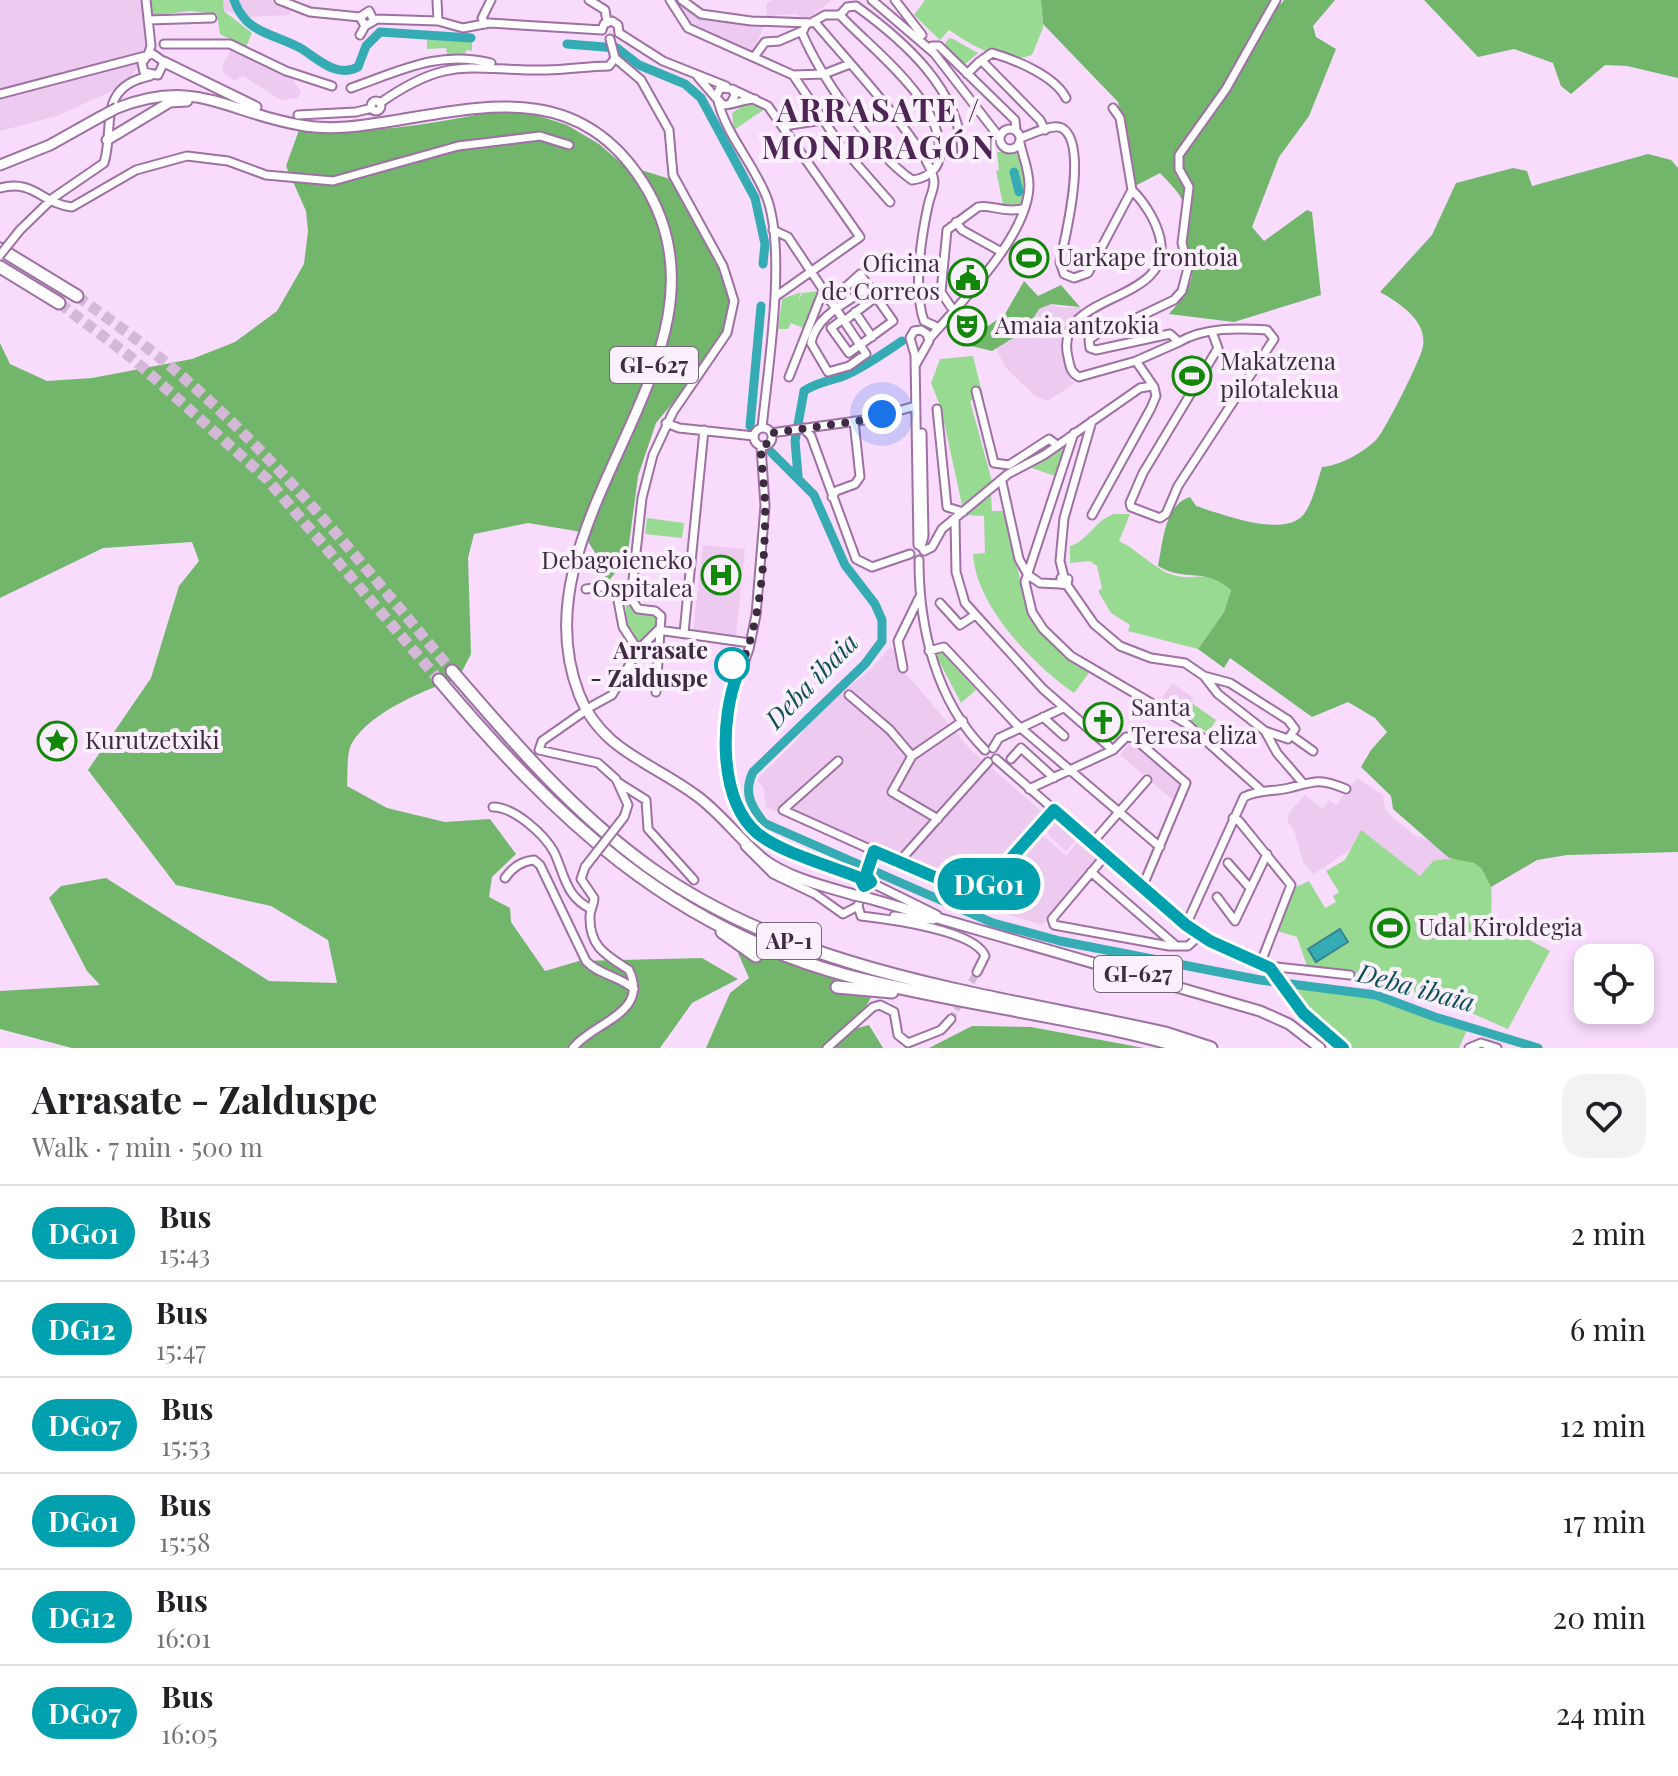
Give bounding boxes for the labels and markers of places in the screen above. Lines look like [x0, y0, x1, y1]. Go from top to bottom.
sports icon: Uarkape frontoia [1008, 237, 1050, 279]
place label: Uarkape frontoia [1057, 240, 1238, 272]
place label: Oficina de Correos [821, 246, 940, 306]
public building icon: Oficina de Correos [947, 257, 989, 299]
theatre icon: Amaia antzokia [946, 305, 988, 347]
place label: Amaia antzokia [994, 308, 1159, 340]
place label: Makatzena pilotalekua [1220, 344, 1339, 404]
sports icon: Makatzena pilotalekua [1171, 355, 1213, 397]
place label: Debagoieneko Ospitalea [541, 543, 693, 603]
hospital icon: Debagoieneko Ospitalea [700, 554, 742, 596]
place label: Arrasate - Zalduspe [590, 633, 708, 693]
marker: Arrasate - Zalduspe [715, 648, 749, 682]
place label: Santa Teresa eliza [1131, 690, 1257, 750]
church icon: Santa Teresa eliza [1082, 701, 1124, 743]
place icon: Kurutzetxiki [36, 720, 78, 762]
place label: Kurutzetxiki [85, 723, 220, 755]
sports icon: Udal Kiroldegia [1369, 907, 1411, 949]
place label: Udal Kiroldegia [1418, 910, 1583, 942]

